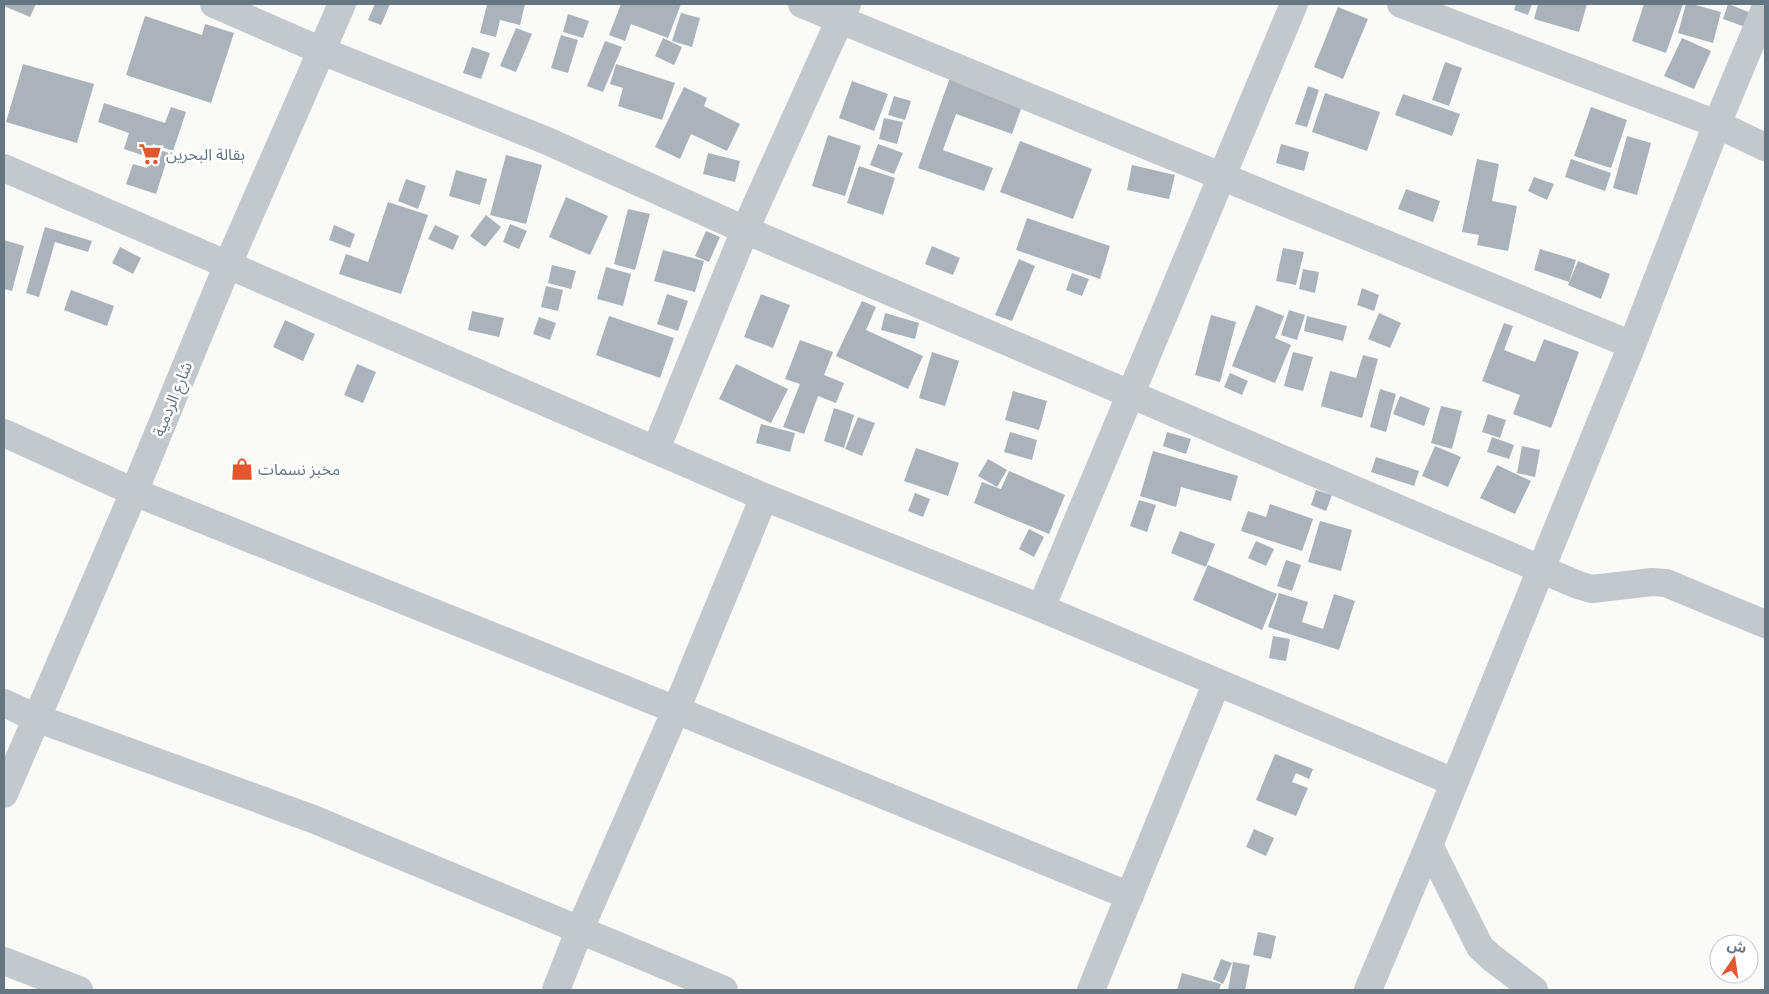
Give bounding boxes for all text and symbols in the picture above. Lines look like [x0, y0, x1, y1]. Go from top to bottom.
supermarket icon: بقالة البحرين [137, 141, 163, 167]
place label: بقالة البحرين [166, 143, 245, 165]
street label: شارع الردمية [147, 358, 199, 440]
shop icon: مخبز نسمات [229, 456, 255, 482]
place label: مخبز نسمات [258, 458, 340, 480]
north arrow [1709, 934, 1759, 984]
text: ش [1726, 934, 1749, 957]

